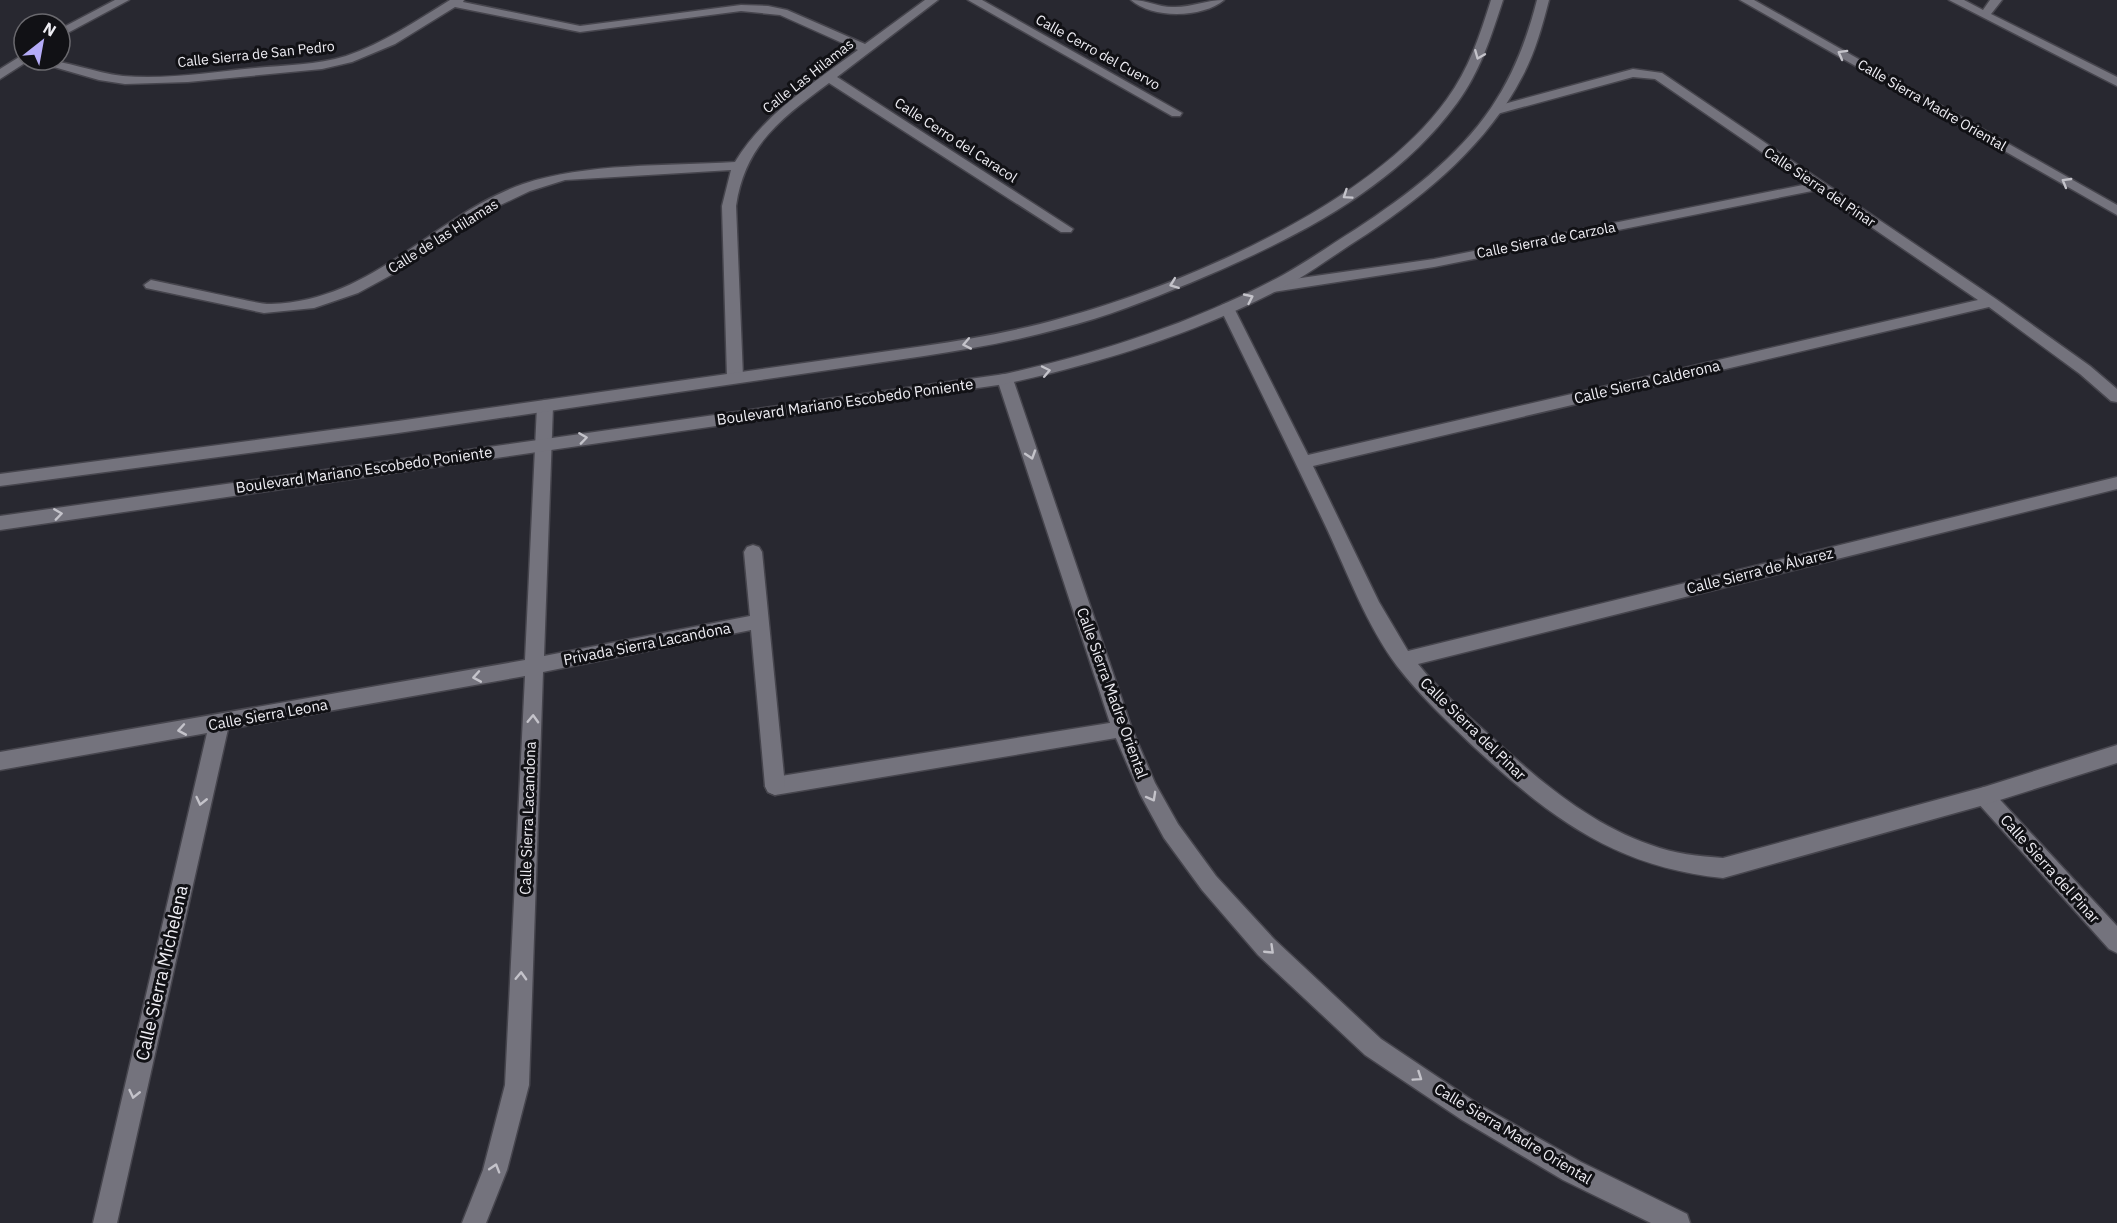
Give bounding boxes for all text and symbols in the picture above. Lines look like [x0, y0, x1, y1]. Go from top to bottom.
street label: Calle Cerro del Cuervo [1033, 10, 1164, 94]
north arrow [12, 12, 72, 72]
text: N [40, 18, 60, 41]
street label: Calle Las Hilamas [759, 35, 857, 117]
street label: Calle Sierra de San Pedro [177, 37, 336, 71]
one-way arrow [1474, 49, 1486, 60]
one-way arrow [1838, 50, 1848, 61]
street label: Calle Sierra Madre Oriental [1855, 55, 2010, 155]
street label: Calle Cerro del Caracol [891, 94, 1021, 187]
street label: Calle Sierra del Pinar [1761, 143, 1879, 231]
one-way arrow [2062, 178, 2072, 189]
one-way arrow [1343, 188, 1354, 199]
street label: Calle de las Hilamas [385, 195, 502, 277]
street label: Calle Sierra de Carzola [1475, 218, 1617, 262]
one-way arrow [1169, 277, 1180, 289]
one-way arrow [1243, 293, 1254, 305]
one-way arrow [962, 337, 972, 350]
street label: Calle Sierra Calderona [1572, 355, 1722, 408]
one-way arrow [1041, 365, 1051, 378]
street label: Boulevard Mariano Escobedo Poniente [715, 374, 974, 429]
one-way arrow [579, 433, 588, 445]
street label: Boulevard Mariano Escobedo Poniente [234, 442, 493, 497]
one-way arrow [1023, 449, 1036, 460]
one-way arrow [53, 509, 63, 521]
street label: Calle Sierra de Álvarez [1685, 543, 1835, 598]
street label: Calle Sierra Madre Oriental [1073, 605, 1152, 781]
street label: Privada Sierra Lacandona [562, 618, 732, 669]
one-way arrow [473, 670, 483, 683]
street label: Calle Sierra del Pinar [1416, 673, 1531, 784]
street label: Calle Sierra Leona [207, 695, 329, 734]
one-way arrow [526, 714, 539, 723]
one-way arrow [177, 723, 187, 736]
street label: Calle Sierra Lacandona [515, 741, 540, 895]
one-way arrow [1144, 790, 1156, 801]
one-way arrow [195, 796, 208, 806]
street label: Calle Sierra del Pinar [1997, 810, 2105, 927]
street label: Calle Sierra Michelena [130, 883, 193, 1063]
one-way arrow [1263, 943, 1274, 954]
one-way arrow [515, 972, 528, 981]
one-way arrow [1411, 1070, 1422, 1081]
street label: Calle Sierra Madre Oriental [1431, 1079, 1595, 1188]
one-way arrow [128, 1088, 141, 1098]
one-way arrow [488, 1163, 500, 1174]

